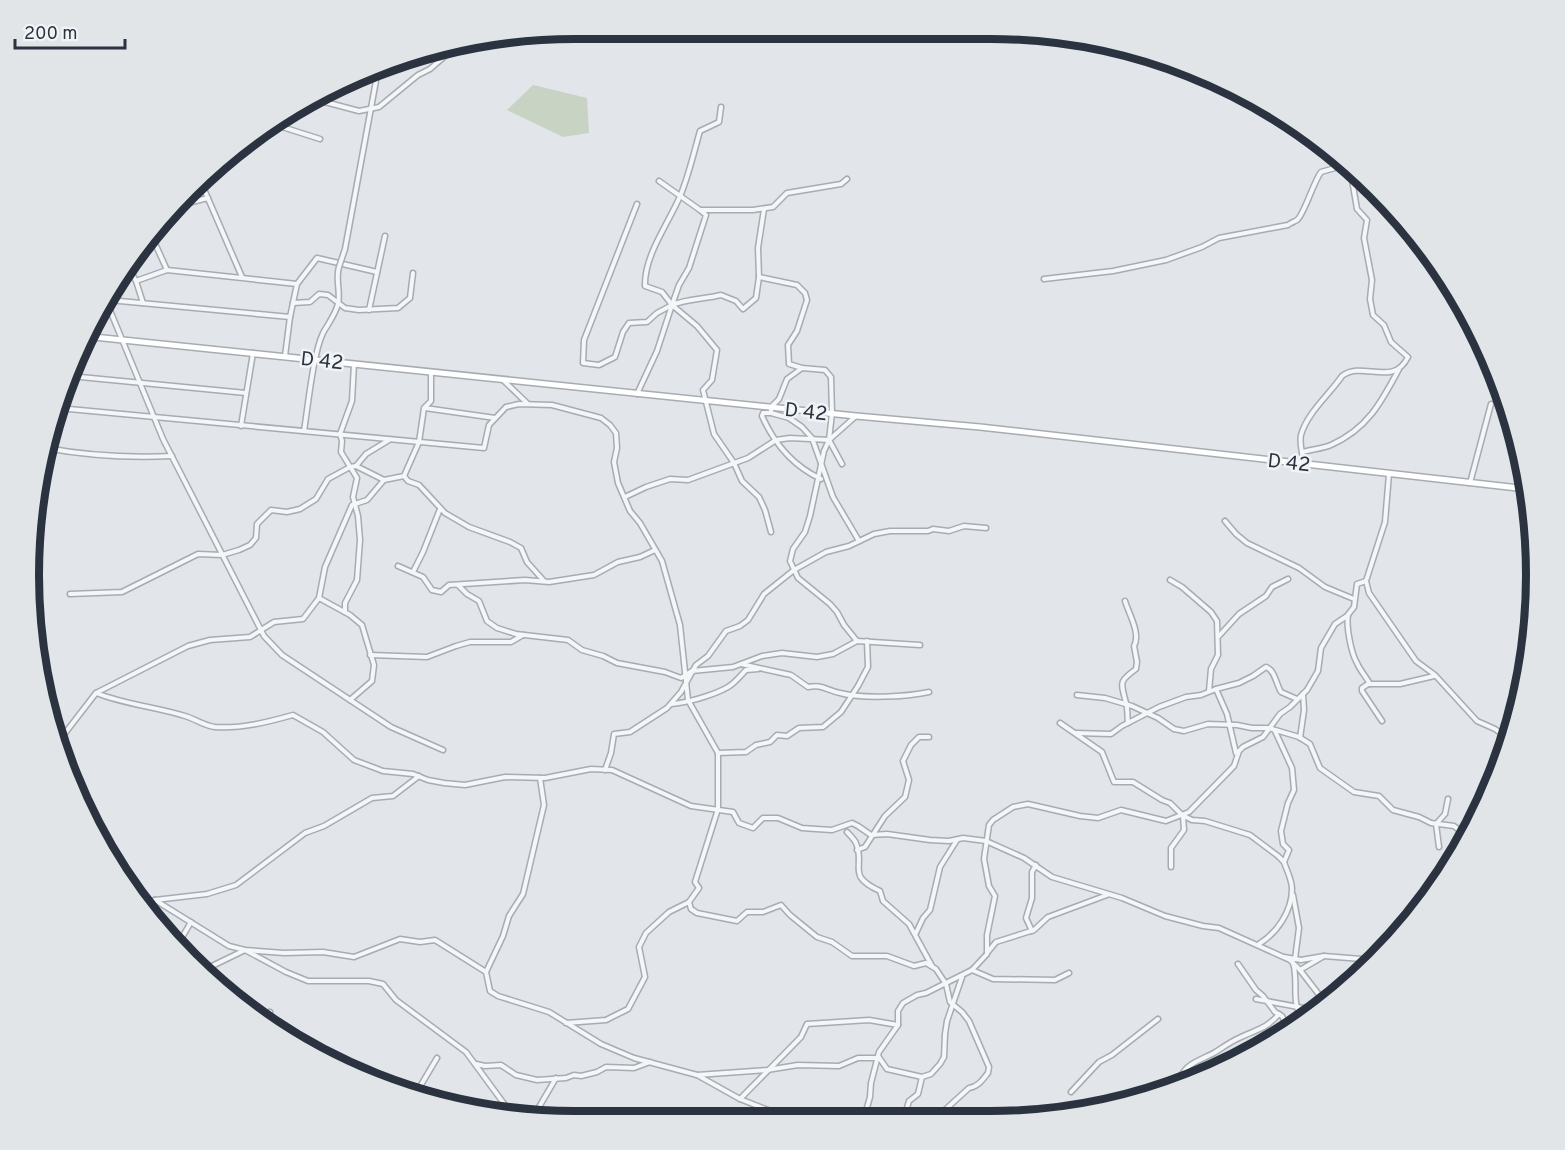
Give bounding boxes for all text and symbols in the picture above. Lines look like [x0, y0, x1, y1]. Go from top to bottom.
scale bar [15, 12, 124, 50]
text: 200 m [24, 23, 77, 46]
street label: D 42 [299, 347, 345, 377]
street label: D 42 [783, 398, 829, 428]
street label: D 42 [1266, 449, 1312, 479]

